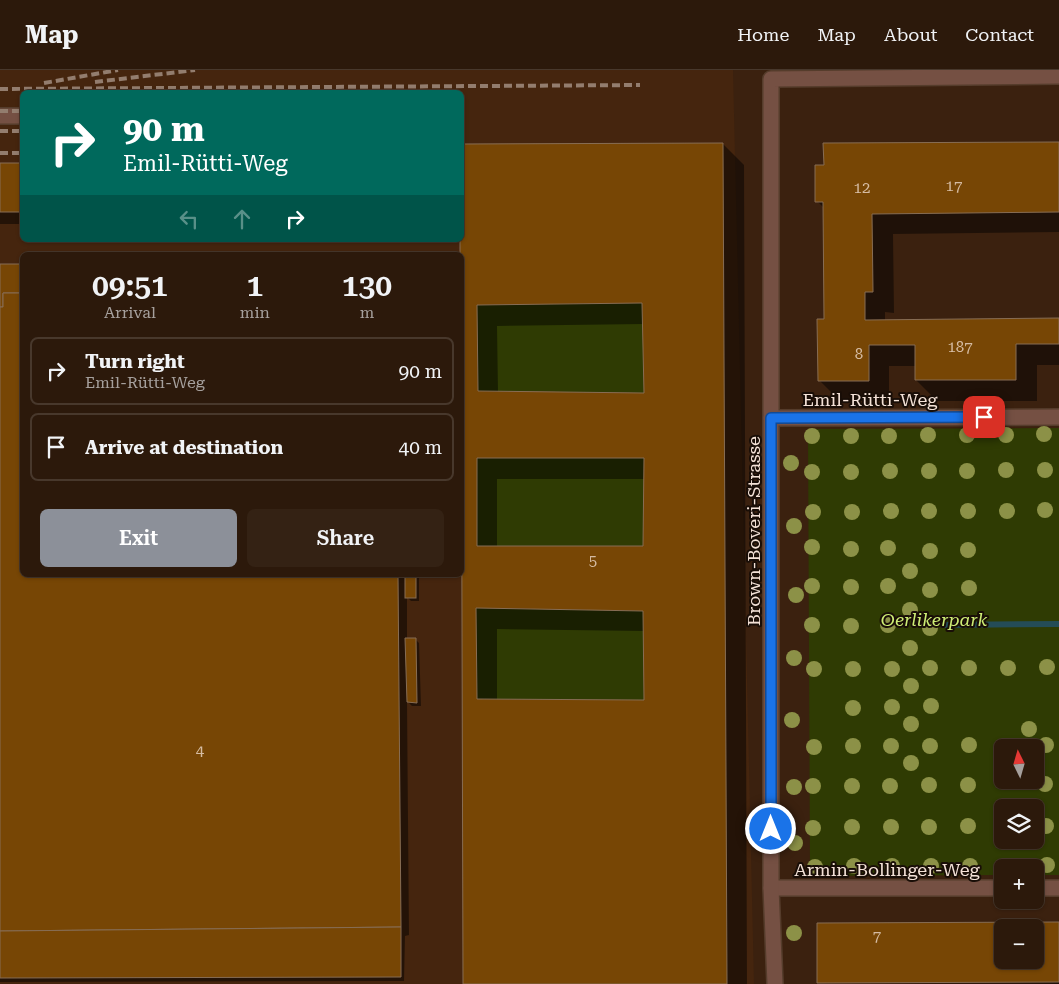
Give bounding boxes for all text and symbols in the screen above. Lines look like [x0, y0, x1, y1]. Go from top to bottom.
text: Map [25, 21, 79, 49]
text: Home [737, 24, 789, 45]
text: Map [817, 24, 856, 45]
text: About [884, 24, 937, 45]
text: Contact [965, 24, 1034, 45]
text: 90 m [123, 109, 205, 150]
icon: right [40, 110, 105, 175]
text: Emil-Rütti-Weg [123, 151, 288, 176]
house number: 17 [946, 177, 962, 195]
house number: 12 [854, 179, 870, 197]
icon: left [175, 205, 203, 233]
icon: ahead [228, 205, 256, 233]
icon: right [281, 205, 309, 233]
text: 09:51 [92, 268, 168, 303]
text: 1 [246, 268, 263, 303]
text: 130 [342, 268, 392, 303]
text: Arrival [104, 303, 156, 322]
text: min [240, 303, 270, 322]
text: m [360, 303, 374, 322]
house number: 187 [947, 338, 973, 356]
house number: 8 [855, 345, 863, 363]
text: Turn right [85, 350, 185, 373]
icon: right [42, 357, 70, 385]
text: 90 m [399, 360, 442, 383]
text: Emil-Rütti-Weg [85, 373, 205, 392]
street label: Emil-Rütti-Weg [803, 389, 938, 410]
pin [963, 396, 1005, 438]
icon: arrive [970, 403, 998, 431]
icon: arrive [42, 433, 70, 461]
text: Arrive at destination [85, 436, 283, 459]
text: 40 m [399, 436, 442, 459]
street label: Brown-Boveri-Strasse [743, 436, 764, 626]
button: Exit [40, 509, 237, 567]
button: Share [247, 509, 444, 567]
house number: 5 [589, 552, 597, 570]
park label: Oerlikerpark [881, 609, 987, 630]
north arrow [994, 739, 1044, 789]
map controls [994, 739, 1044, 969]
house number: 4 [196, 742, 205, 760]
button: layers [994, 799, 1044, 849]
position arrow [744, 802, 796, 854]
street label: Armin-Bollinger-Weg [794, 859, 981, 880]
button: + [994, 859, 1044, 909]
button: − [994, 919, 1044, 969]
house number: 7 [873, 927, 881, 945]

